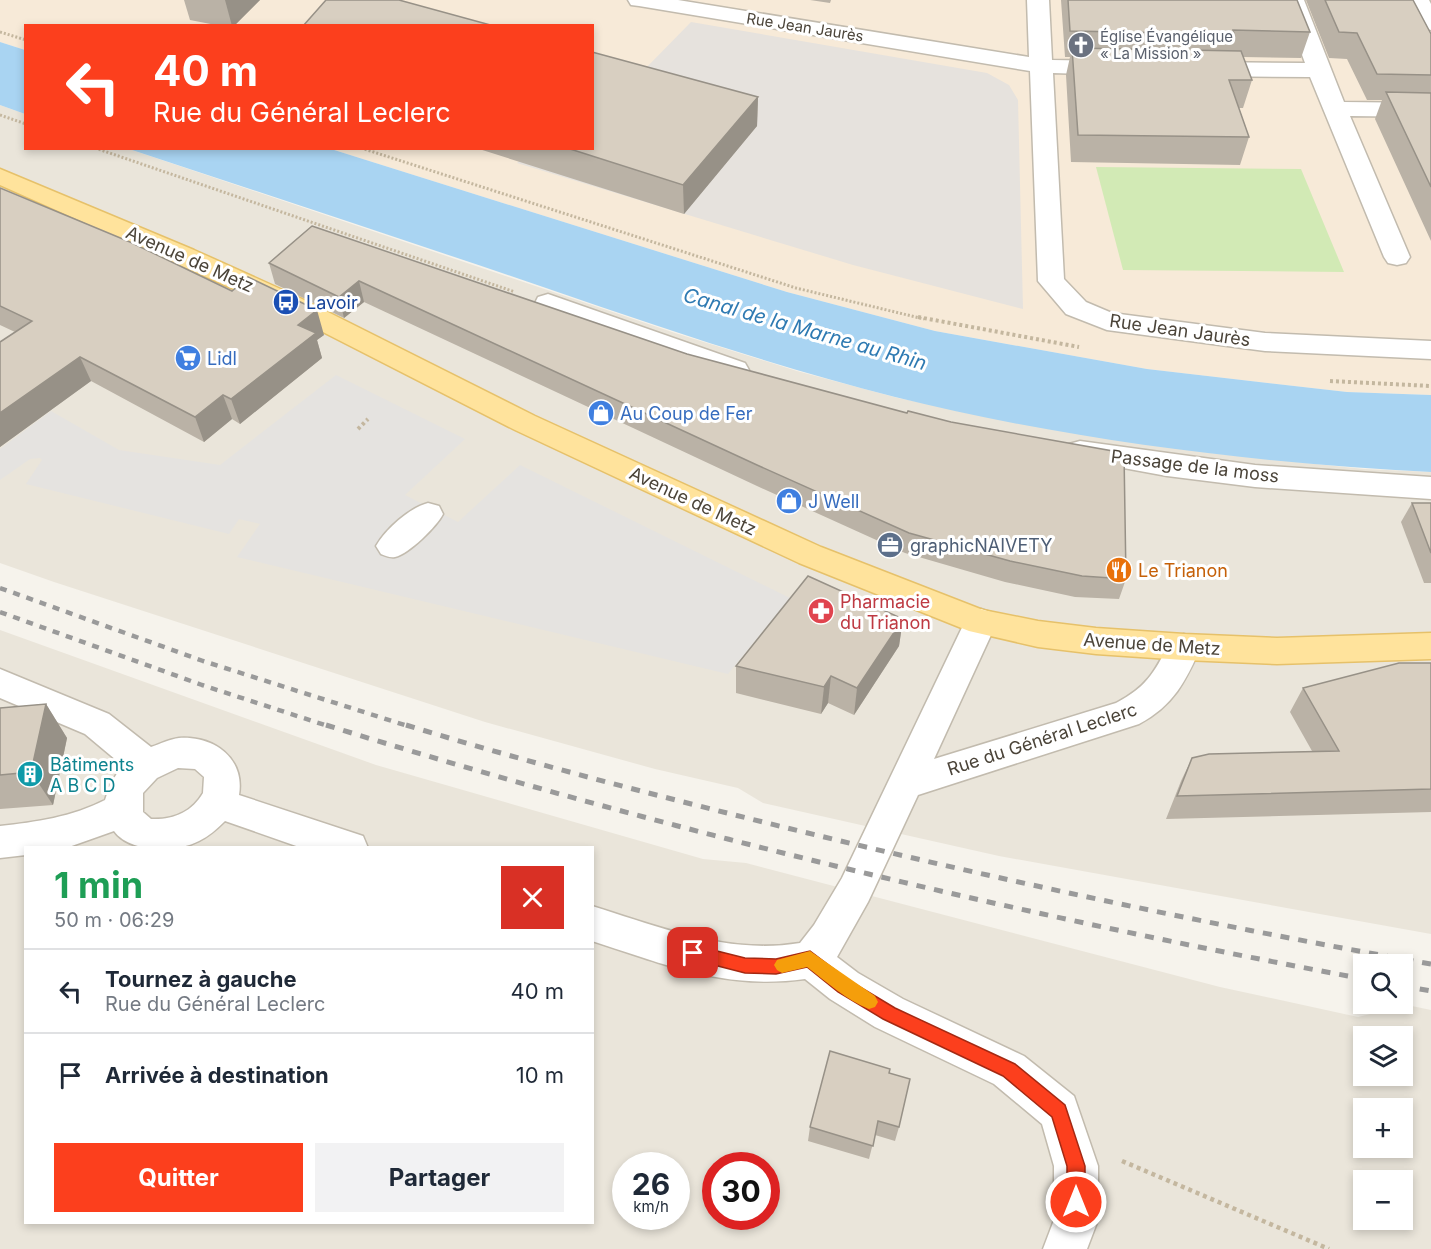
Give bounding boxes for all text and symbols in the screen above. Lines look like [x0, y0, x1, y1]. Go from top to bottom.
street label: Rue Jean Jaurès [745, 8, 865, 46]
place label: Église Évangélique « La Mission » [1100, 27, 1233, 63]
church icon: Église Évangélique « La Mission » [1066, 30, 1096, 60]
text: 40 m [153, 45, 258, 96]
icon: left [54, 48, 132, 126]
text: Rue du Général Leclerc [153, 96, 451, 129]
street label: Avenue de Metz [123, 221, 257, 297]
water label: Canal de la Marne au Rhin [681, 283, 929, 375]
bus stop icon: Lavoir [271, 287, 301, 317]
place label: Lavoir [306, 292, 358, 313]
street label: Rue Jean Jaurès [1108, 310, 1252, 350]
supermarket icon: Lidl [173, 343, 203, 373]
place label: Lidl [207, 348, 237, 369]
shop icon: Au Coup de Fer [586, 398, 616, 428]
place label: Au Coup de Fer [620, 403, 753, 424]
street label: Passage de la moss [1110, 445, 1280, 487]
street label: Avenue de Metz [626, 462, 760, 540]
shop icon: J Well [774, 486, 804, 516]
place label: J Well [808, 491, 859, 512]
office icon: graphicNAIVETY [875, 530, 905, 560]
place label: graphicNAIVETY [910, 535, 1052, 556]
restaurant icon: Le Trianon [1104, 555, 1134, 585]
place label: Le Trianon [1138, 560, 1228, 581]
place label: Pharmacie du Trianon [840, 591, 931, 633]
pharmacy icon: Pharmacie du Trianon [806, 596, 836, 626]
street label: Avenue de Metz [1083, 629, 1221, 659]
street label: Rue du Général Leclerc [944, 698, 1140, 780]
place label: Bâtiments A B C D [50, 754, 134, 796]
building icon: Bâtiments A B C D [15, 759, 45, 789]
text: 1 min [54, 863, 143, 907]
button: close [501, 866, 564, 929]
text: 50 m · 06:29 [54, 908, 174, 932]
pin [667, 927, 718, 978]
icon: arrive [676, 936, 709, 969]
map controls [1353, 954, 1413, 1230]
button: search [1353, 954, 1413, 1014]
text: Tournez à gauche [105, 966, 297, 992]
icon: left [54, 975, 87, 1008]
text: 40 m [510, 978, 564, 1004]
text: Rue du Général Leclerc [105, 992, 326, 1016]
button: layers [1353, 1026, 1413, 1086]
icon: arrive [54, 1059, 87, 1092]
text: Arrivée à destination [105, 1062, 329, 1088]
text: 10 m [516, 1062, 564, 1088]
button: + [1353, 1098, 1413, 1158]
button: Quitter [54, 1143, 303, 1212]
button: Partager [315, 1143, 564, 1212]
speed limit sign: 30 [702, 1152, 780, 1230]
text: 26 [632, 1166, 670, 1202]
position arrow [1044, 1170, 1108, 1234]
button: − [1353, 1170, 1413, 1230]
text: km/h [633, 1197, 669, 1216]

